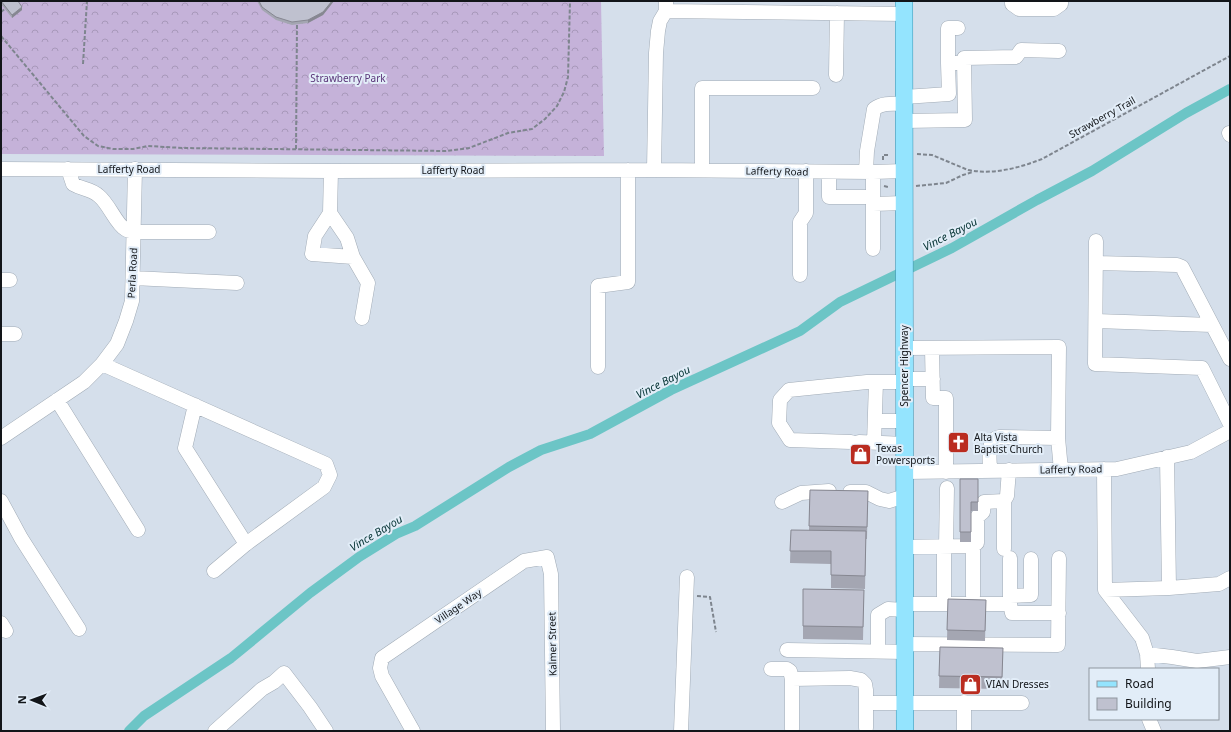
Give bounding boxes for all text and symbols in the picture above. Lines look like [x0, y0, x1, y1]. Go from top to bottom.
park label: Strawberry Park [310, 71, 386, 85]
street label: Strawberry Trail [1066, 93, 1138, 141]
street label: Lafferty Road [98, 162, 160, 176]
street label: Lafferty Road [422, 163, 484, 177]
street label: Lafferty Road [745, 163, 809, 179]
water label: Vince Bayou [920, 213, 980, 254]
street label: Perla Road [124, 247, 140, 299]
street label: Spencer Highway [897, 324, 911, 407]
water label: Vince Bayou [633, 361, 693, 402]
church icon: Alta Vista Baptist Church [946, 430, 972, 456]
place label: Alta Vista Baptist Church [974, 430, 1043, 456]
shop icon: Texas Powersports [847, 441, 873, 467]
place label: Texas Powersports [876, 441, 935, 467]
street label: Lafferty Road [1039, 461, 1103, 477]
water label: Vince Bayou [347, 511, 405, 554]
street label: Village Way [432, 585, 485, 627]
street label: Kalmer Street [544, 611, 560, 676]
legend [1089, 668, 1219, 720]
shop icon: VIAN Dresses [958, 671, 984, 697]
text: Road [1125, 675, 1154, 692]
place label: VIAN Dresses [986, 677, 1049, 691]
north arrow [12, 680, 52, 720]
text: N [14, 695, 29, 704]
text: Building [1125, 695, 1172, 712]

